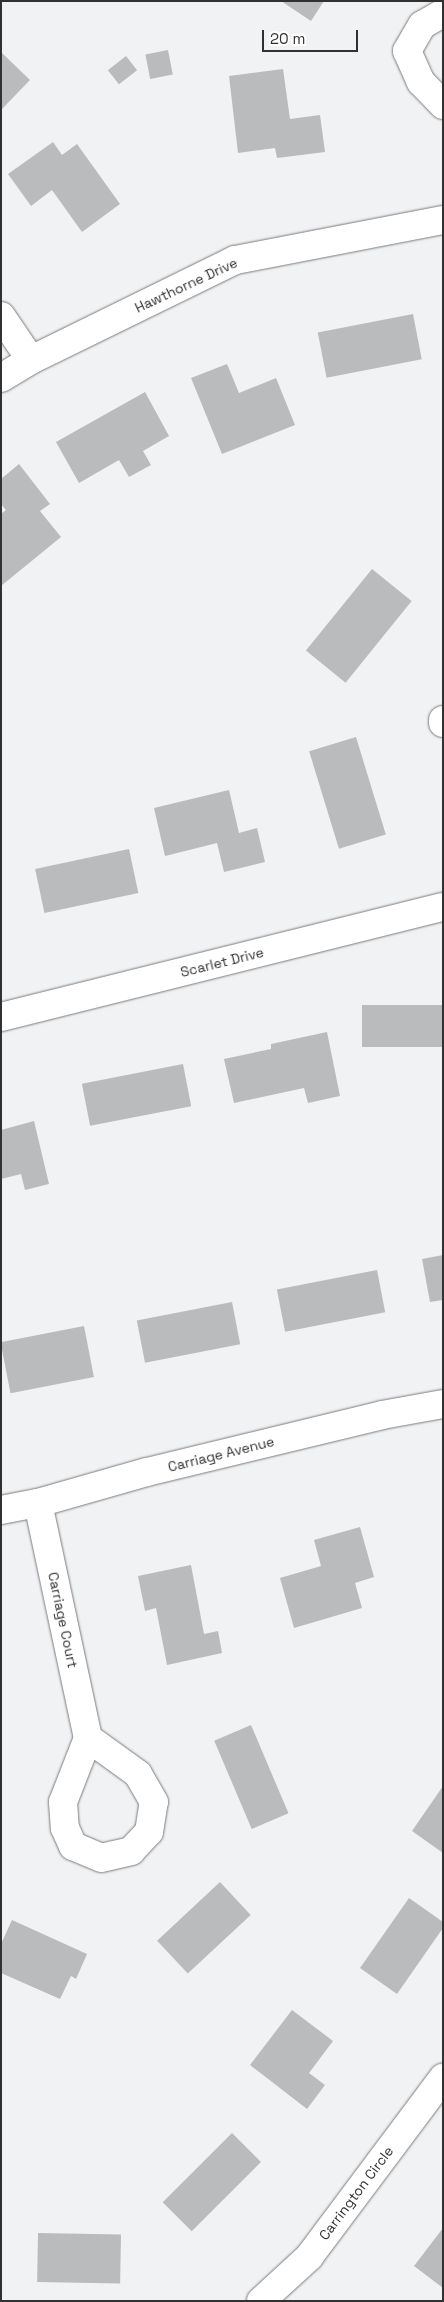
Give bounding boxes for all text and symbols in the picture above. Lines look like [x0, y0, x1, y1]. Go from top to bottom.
scale bar [264, 20, 360, 52]
text: 20 m [270, 29, 305, 48]
street label: Hawthorne Drive [132, 254, 240, 316]
street label: Scarlet Drive [179, 944, 265, 980]
street label: Carriage Avenue [166, 1433, 276, 1475]
street label: Carriage Court [45, 1570, 81, 1670]
street label: Carrington Circle [315, 2143, 397, 2243]

